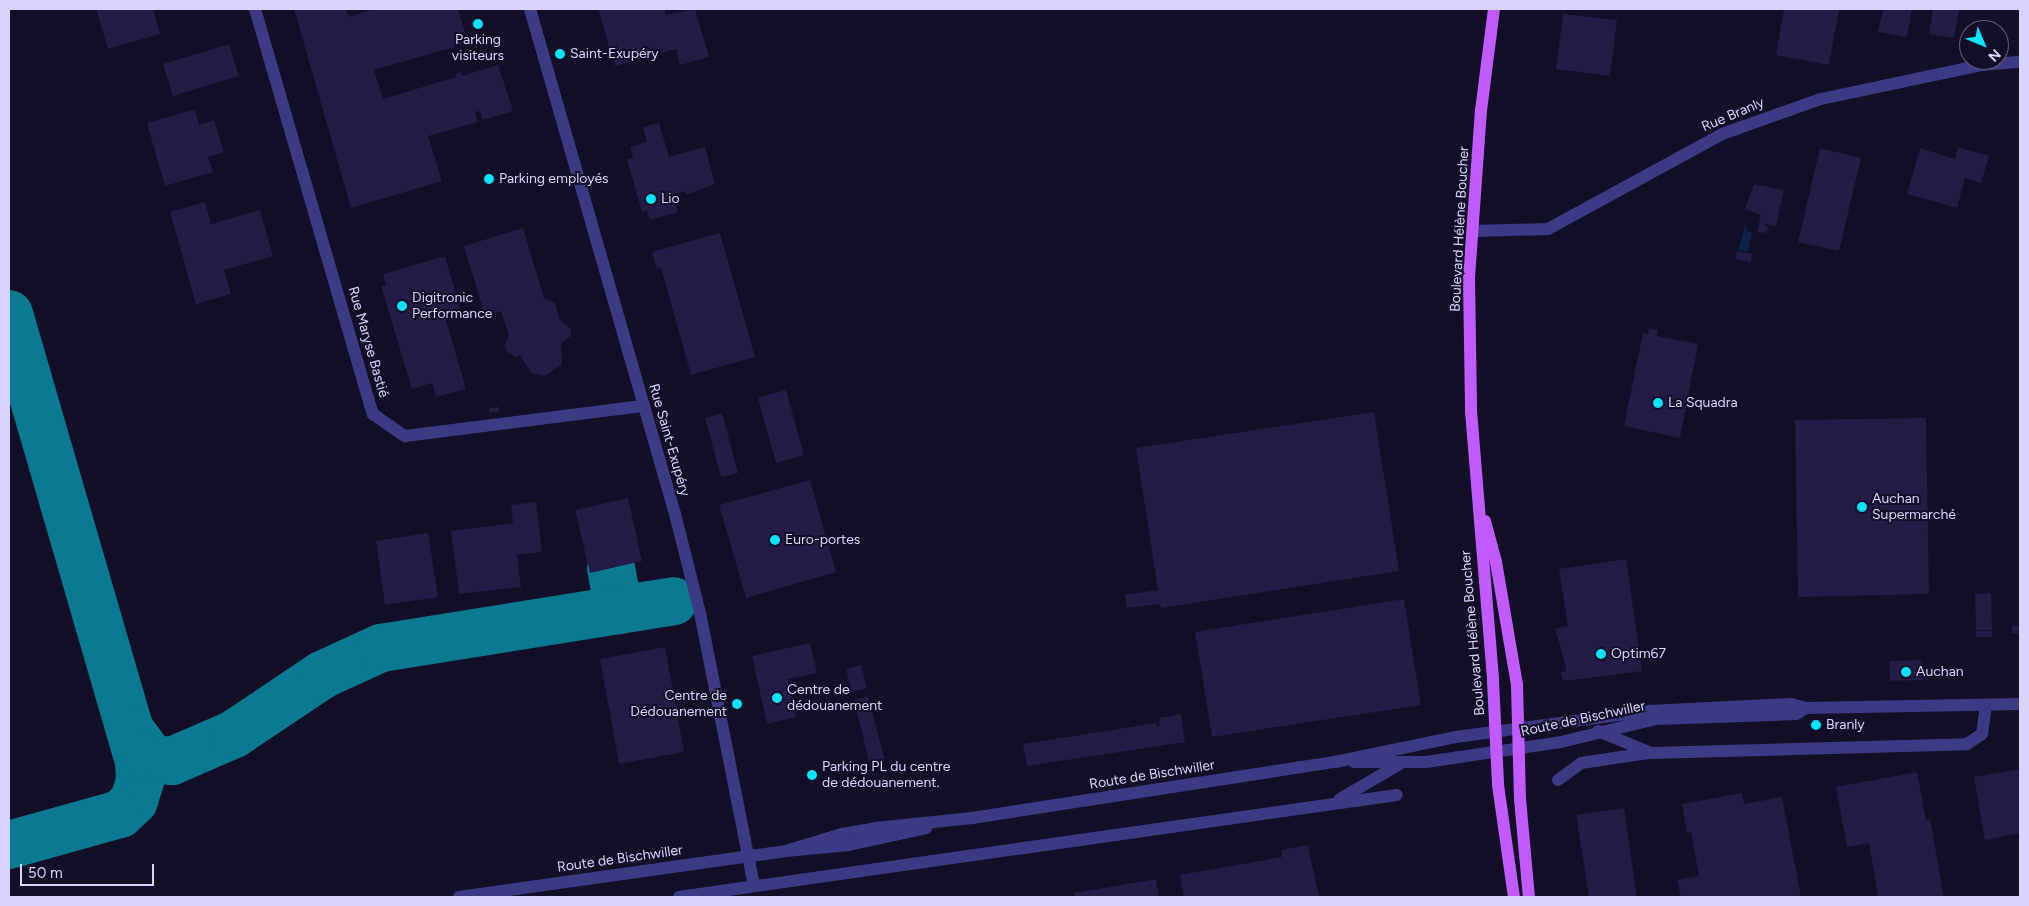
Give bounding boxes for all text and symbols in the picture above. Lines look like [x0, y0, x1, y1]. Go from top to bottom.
marker: Parking visiteurs [472, 18, 484, 30]
north arrow [1959, 20, 2009, 70]
place label: Parking visiteurs [452, 32, 504, 64]
text: N [1984, 45, 2004, 65]
place label: Saint-Exupéry [570, 46, 659, 62]
marker: Saint-Exupéry [554, 48, 566, 60]
street label: Rue Branly [1699, 94, 1767, 136]
street label: Boulevard Hélène Boucher [1447, 146, 1473, 312]
place label: Parking employés [499, 171, 609, 187]
marker: Parking employés [483, 173, 495, 185]
place label: Lio [661, 191, 680, 207]
marker: Lio [645, 193, 657, 205]
street label: Rue Maryse Bastié [344, 285, 392, 399]
place label: Digitronic Performance [412, 290, 492, 322]
marker: Digitronic Performance [396, 300, 408, 312]
street label: Rue Saint-Exupéry [645, 382, 693, 498]
place label: La Squadra [1668, 395, 1738, 411]
marker: La Squadra [1652, 397, 1664, 409]
place label: Auchan Supermarché [1872, 491, 1956, 524]
marker: Auchan Supermarché [1856, 501, 1868, 513]
place label: Euro-portes [785, 532, 860, 548]
marker: Euro-portes [769, 534, 781, 546]
street label: Boulevard Hélène Boucher [1457, 550, 1489, 716]
place label: Optim67 [1611, 646, 1666, 662]
marker: Optim67 [1595, 648, 1607, 660]
place label: Auchan [1916, 664, 1964, 680]
marker: Auchan [1900, 666, 1912, 678]
place label: Centre de dédouanement [787, 682, 882, 714]
place label: Centre de Dédouanement [630, 688, 727, 720]
marker: Centre de dédouanement [771, 692, 783, 704]
marker: Centre de Dédouanement [731, 698, 743, 710]
street label: Route de Bischwiller [1519, 698, 1647, 740]
place label: Branly [1826, 717, 1865, 733]
marker: Branly [1810, 719, 1822, 731]
street label: Route de Bischwiller [1088, 757, 1216, 793]
place label: Parking PL du centre de dédouanement. [822, 759, 950, 792]
marker: Parking PL du centre de dédouanement. [806, 769, 818, 781]
street label: Route de Bischwiller [556, 842, 684, 876]
scale bar [22, 854, 156, 886]
text: 50 m [28, 864, 63, 882]

